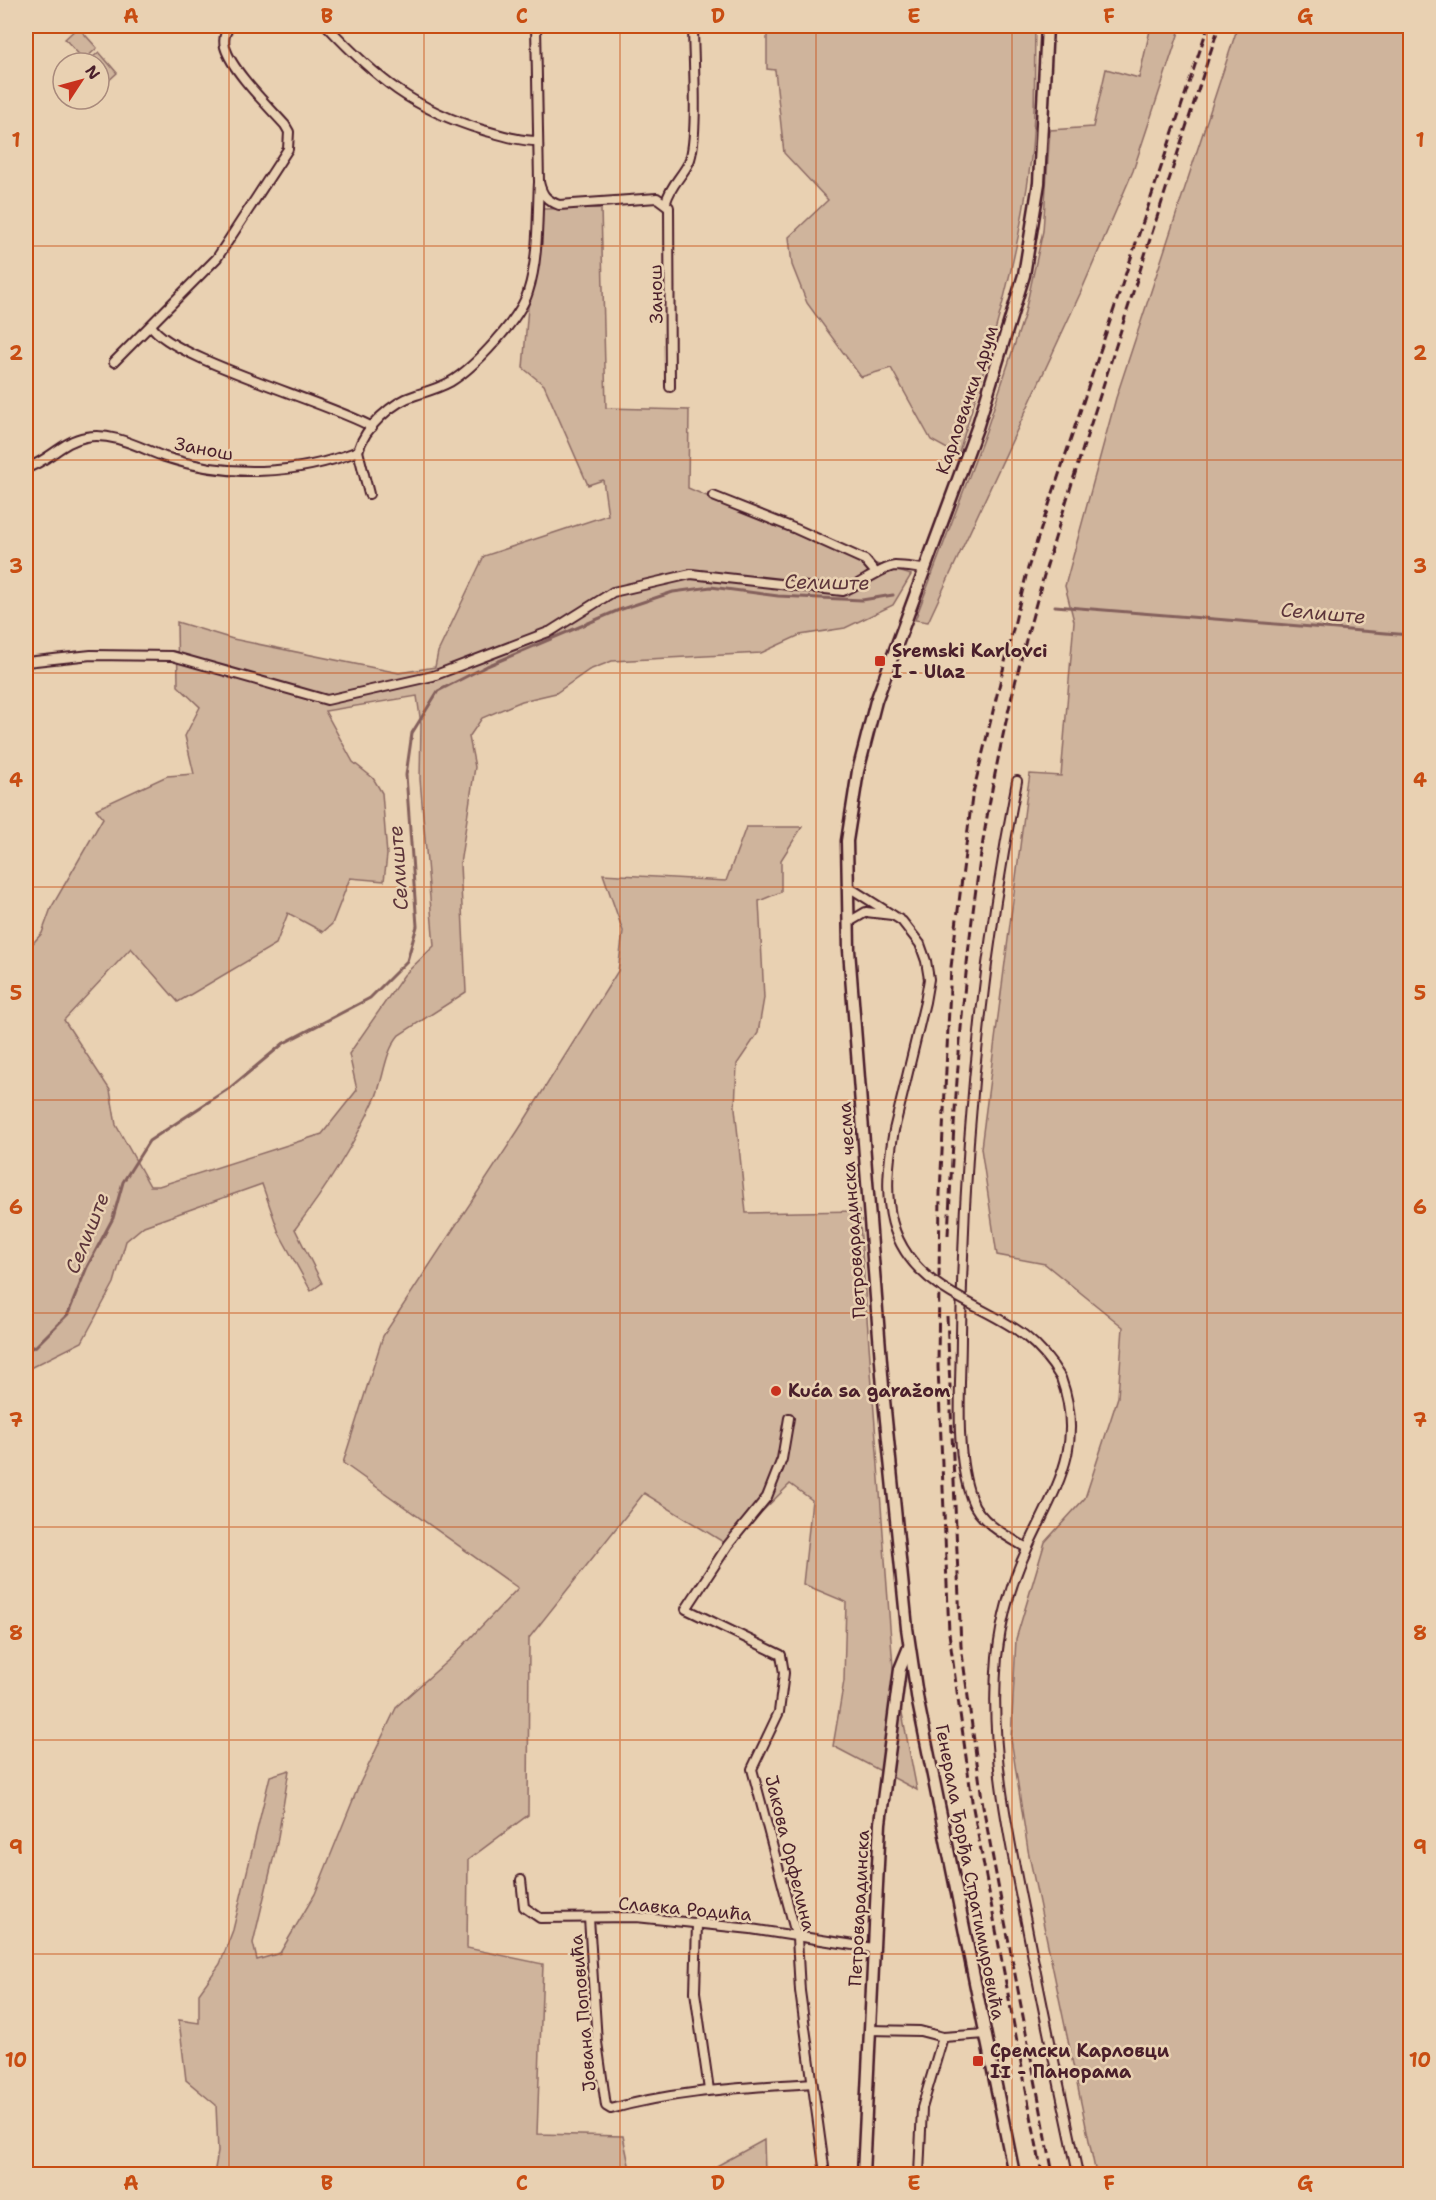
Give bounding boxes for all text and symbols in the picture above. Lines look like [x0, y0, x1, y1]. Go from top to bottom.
text: A [123, 3, 139, 29]
text: B [321, 3, 333, 29]
text: C [516, 3, 528, 29]
text: D [711, 3, 725, 29]
text: E [907, 3, 921, 29]
text: F [1103, 3, 1115, 29]
text: G [1297, 3, 1313, 29]
north arrow [51, 51, 111, 111]
text: N [81, 61, 105, 84]
text: 1 [11, 127, 21, 153]
text: 1 [1415, 127, 1425, 153]
street label: Занош [643, 264, 669, 324]
street label: Карловачки друм [930, 322, 1004, 478]
text: 2 [9, 340, 23, 366]
text: 2 [1413, 340, 1427, 366]
street label: Занош [173, 432, 235, 466]
text: 3 [9, 553, 23, 579]
text: 3 [1413, 553, 1427, 579]
water label: Селиште [784, 568, 870, 596]
water label: Селиште [1279, 596, 1367, 630]
place label: Sremski Karlovci I - Ulaz [892, 639, 1048, 684]
marker: Sremski Karlovci I - Ulaz [873, 654, 887, 668]
text: 4 [9, 767, 23, 793]
text: 4 [1413, 767, 1427, 793]
water label: Селиште [382, 825, 414, 911]
text: 5 [10, 980, 22, 1006]
text: 5 [1414, 980, 1426, 1006]
street label: Петроварадинска чесма [832, 1101, 872, 1319]
water label: Селиште [59, 1189, 115, 1277]
text: 6 [9, 1194, 23, 1220]
text: 6 [1413, 1194, 1427, 1220]
place label: Kuća sa garažom [788, 1379, 951, 1403]
marker: Kuća sa garažom [769, 1384, 783, 1398]
text: 7 [9, 1407, 23, 1433]
text: 7 [1413, 1407, 1427, 1433]
text: 8 [9, 1620, 23, 1646]
text: 8 [1413, 1620, 1427, 1646]
street label: Генерала Ђорђа Стратимировића [930, 1722, 1010, 2022]
street label: Јакова Орфелина [759, 1773, 821, 1933]
street label: Петроварадинска [843, 1829, 875, 1987]
text: 9 [9, 1834, 23, 1860]
text: 9 [1413, 1834, 1427, 1860]
street label: Славка Родића [617, 1891, 753, 1927]
street label: Јована Поповића [564, 1933, 602, 2093]
place label: Сремски Карловци II - Панорама [990, 2039, 1170, 2084]
text: 10 [5, 2047, 27, 2073]
text: 10 [1409, 2047, 1431, 2073]
marker: Сремски Карловци II - Панорама [971, 2054, 985, 2068]
text: A [123, 2170, 139, 2196]
text: B [321, 2170, 333, 2196]
text: C [516, 2170, 528, 2196]
text: D [711, 2170, 725, 2196]
text: E [907, 2170, 921, 2196]
text: F [1103, 2170, 1115, 2196]
text: G [1297, 2170, 1313, 2196]

